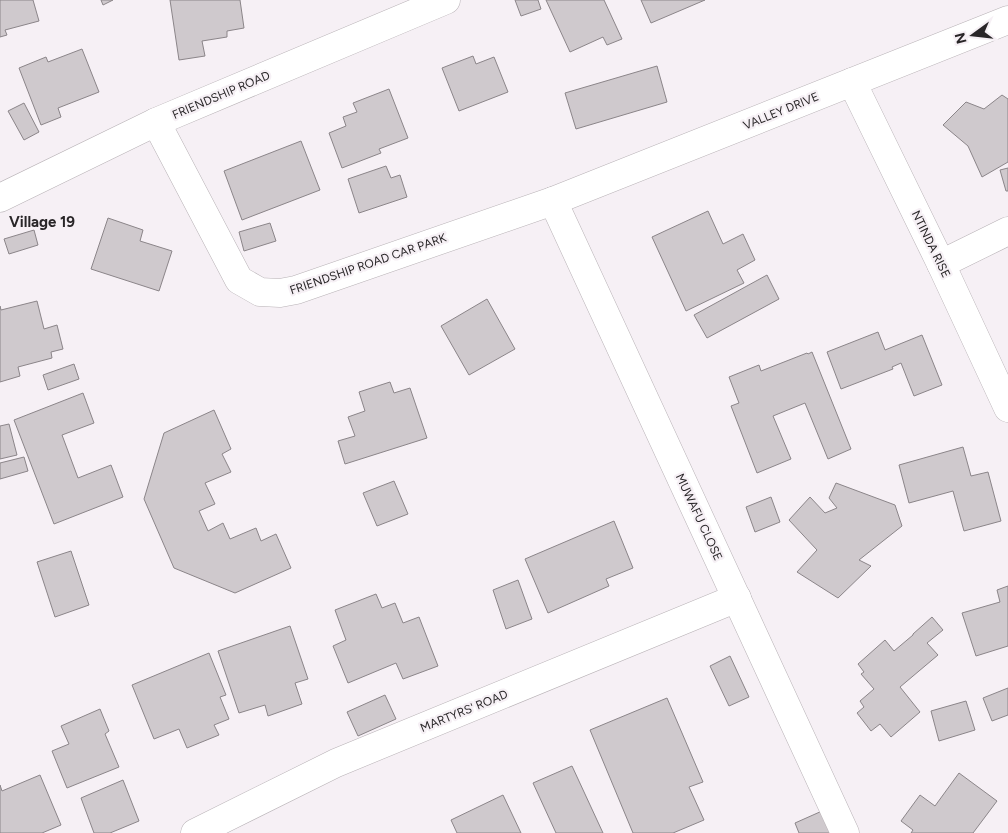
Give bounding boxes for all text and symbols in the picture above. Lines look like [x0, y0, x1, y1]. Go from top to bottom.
north arrow [948, 10, 998, 60]
text: N [951, 31, 971, 46]
street label: FRIENDSHIP ROAD [170, 68, 272, 122]
street label: VALLEY DRIVE [741, 89, 821, 133]
street label: NTINDA RISE [909, 208, 953, 280]
district label: Village 19 [9, 213, 75, 231]
street label: FRIENDSHIP ROAD CAR PARK [288, 230, 449, 297]
street label: MUWAFU CLOSE [673, 471, 725, 563]
street label: MARTYRS' ROAD [418, 687, 510, 735]

